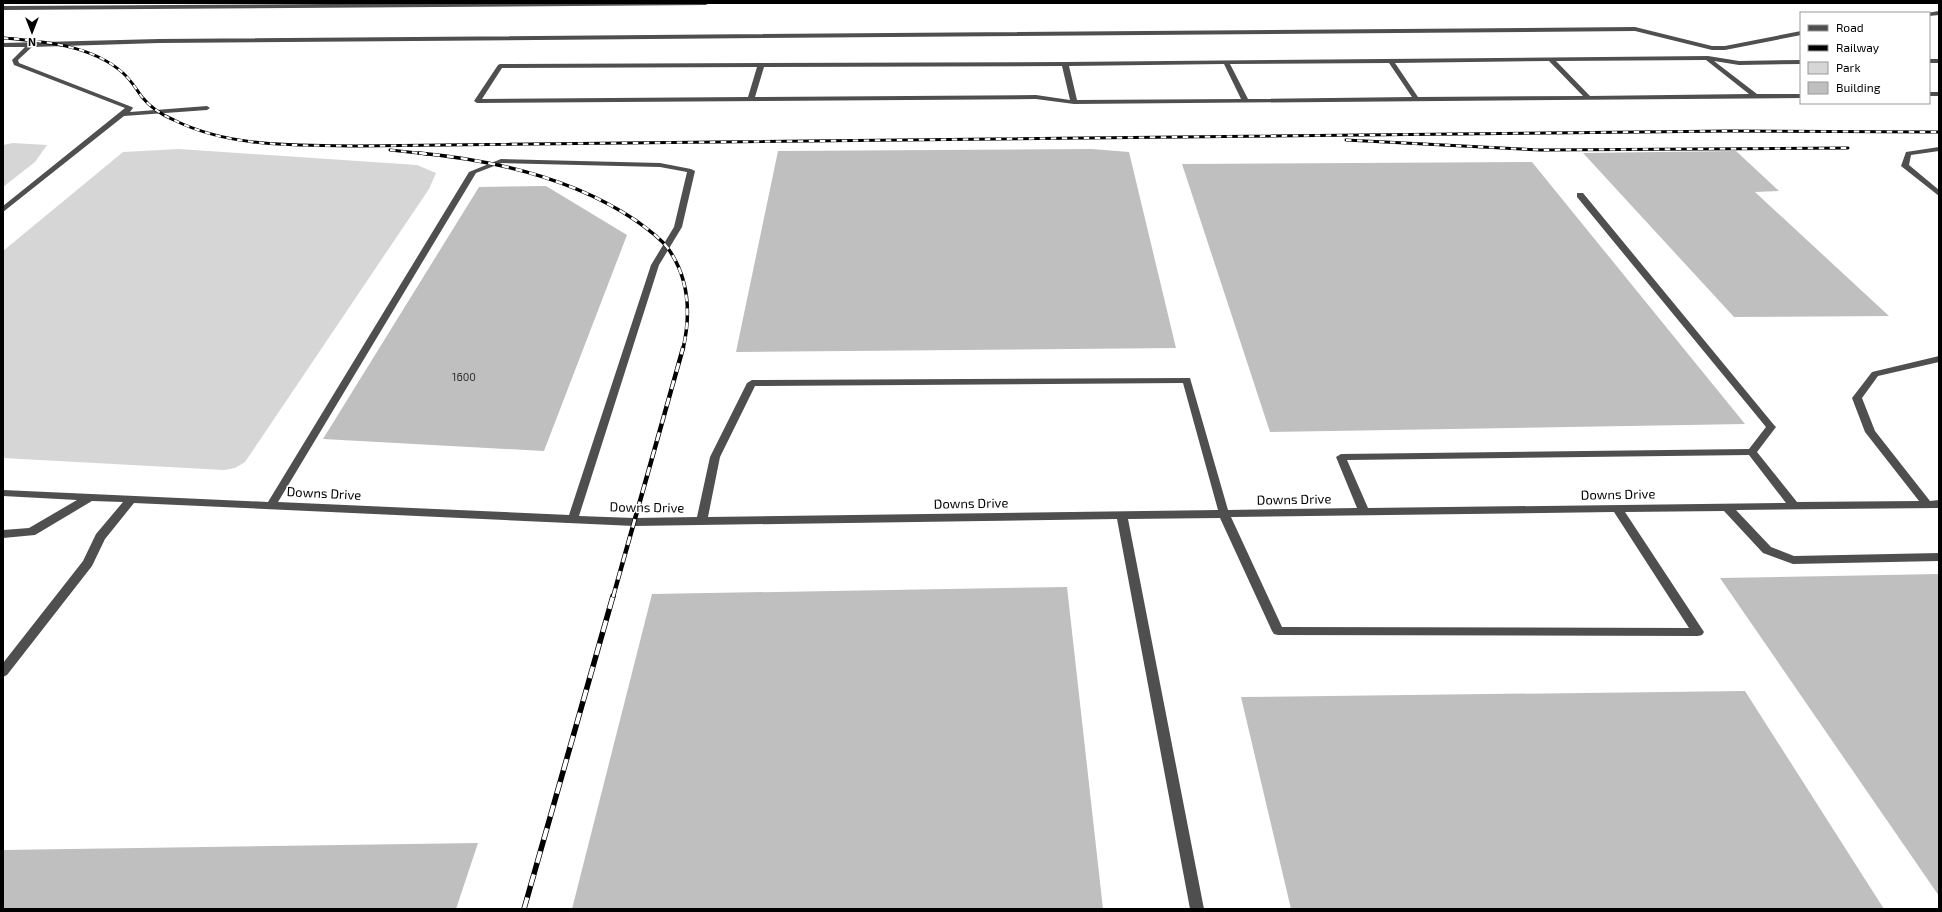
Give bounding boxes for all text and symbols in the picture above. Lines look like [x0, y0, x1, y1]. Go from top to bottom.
north arrow [12, 12, 52, 52]
legend [1800, 12, 1930, 104]
text: Road [1836, 20, 1864, 34]
text: N [28, 36, 36, 49]
text: Railway [1836, 40, 1880, 54]
text: Park [1836, 60, 1861, 74]
text: Building [1836, 80, 1881, 94]
house number: 1600 [452, 370, 476, 383]
street label: Downs Drive [286, 483, 362, 503]
street label: Downs Drive [1581, 485, 1655, 503]
street label: Downs Drive [1257, 490, 1331, 508]
street label: Downs Drive [934, 494, 1008, 512]
street label: Downs Drive [610, 498, 684, 516]

